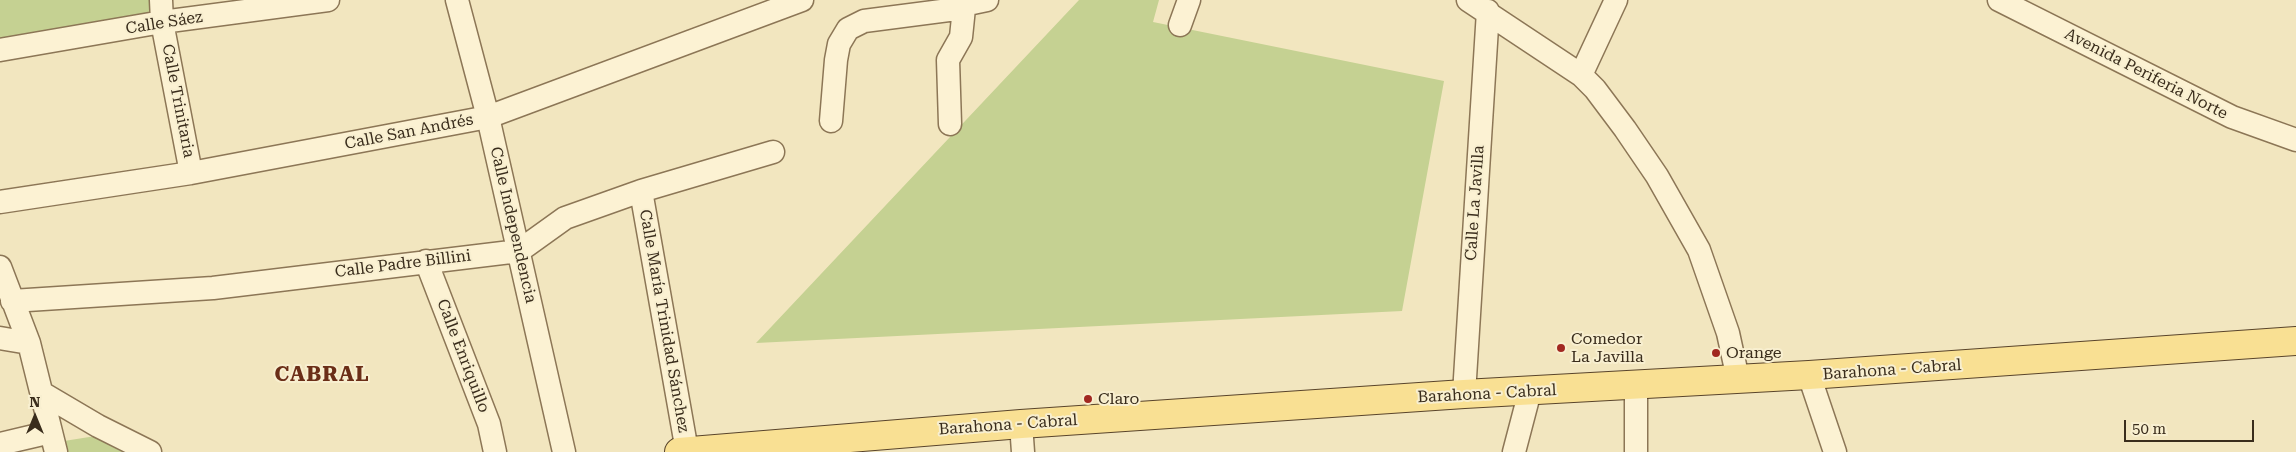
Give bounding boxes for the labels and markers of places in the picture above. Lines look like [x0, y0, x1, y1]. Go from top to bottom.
place label: Comedor La Javilla [1571, 329, 1644, 367]
marker: Comedor La Javilla [1555, 342, 1567, 354]
place label: Orange [1726, 343, 1782, 363]
marker: Orange [1710, 347, 1722, 359]
place label: Claro [1098, 389, 1139, 409]
marker: Claro [1082, 393, 1094, 405]

